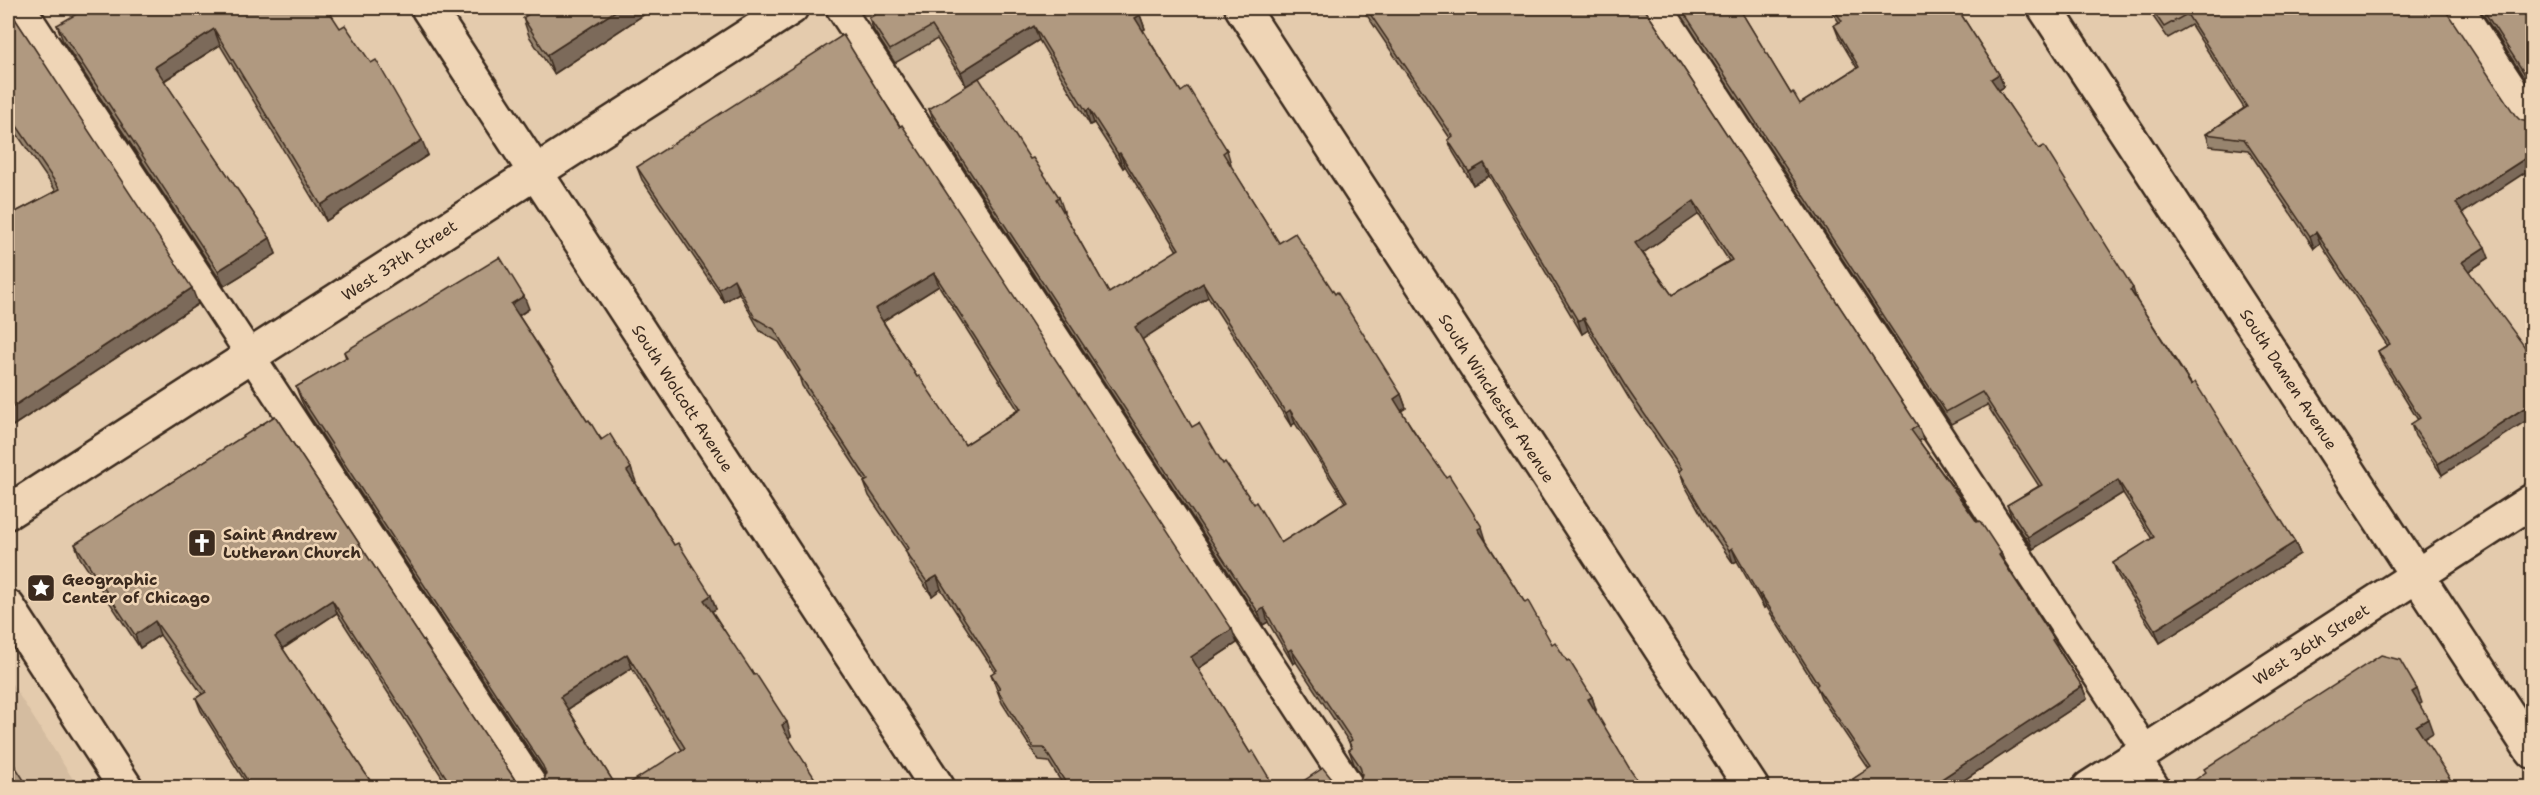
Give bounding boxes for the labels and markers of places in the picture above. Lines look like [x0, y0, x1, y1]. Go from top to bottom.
place label: Saint Andrew Lutheran Church [223, 524, 361, 563]
church icon: Saint Andrew Lutheran Church [186, 527, 218, 559]
place label: Geographic Center of Chicago [62, 569, 210, 608]
place icon: Geographic Center of Chicago [25, 572, 57, 604]

